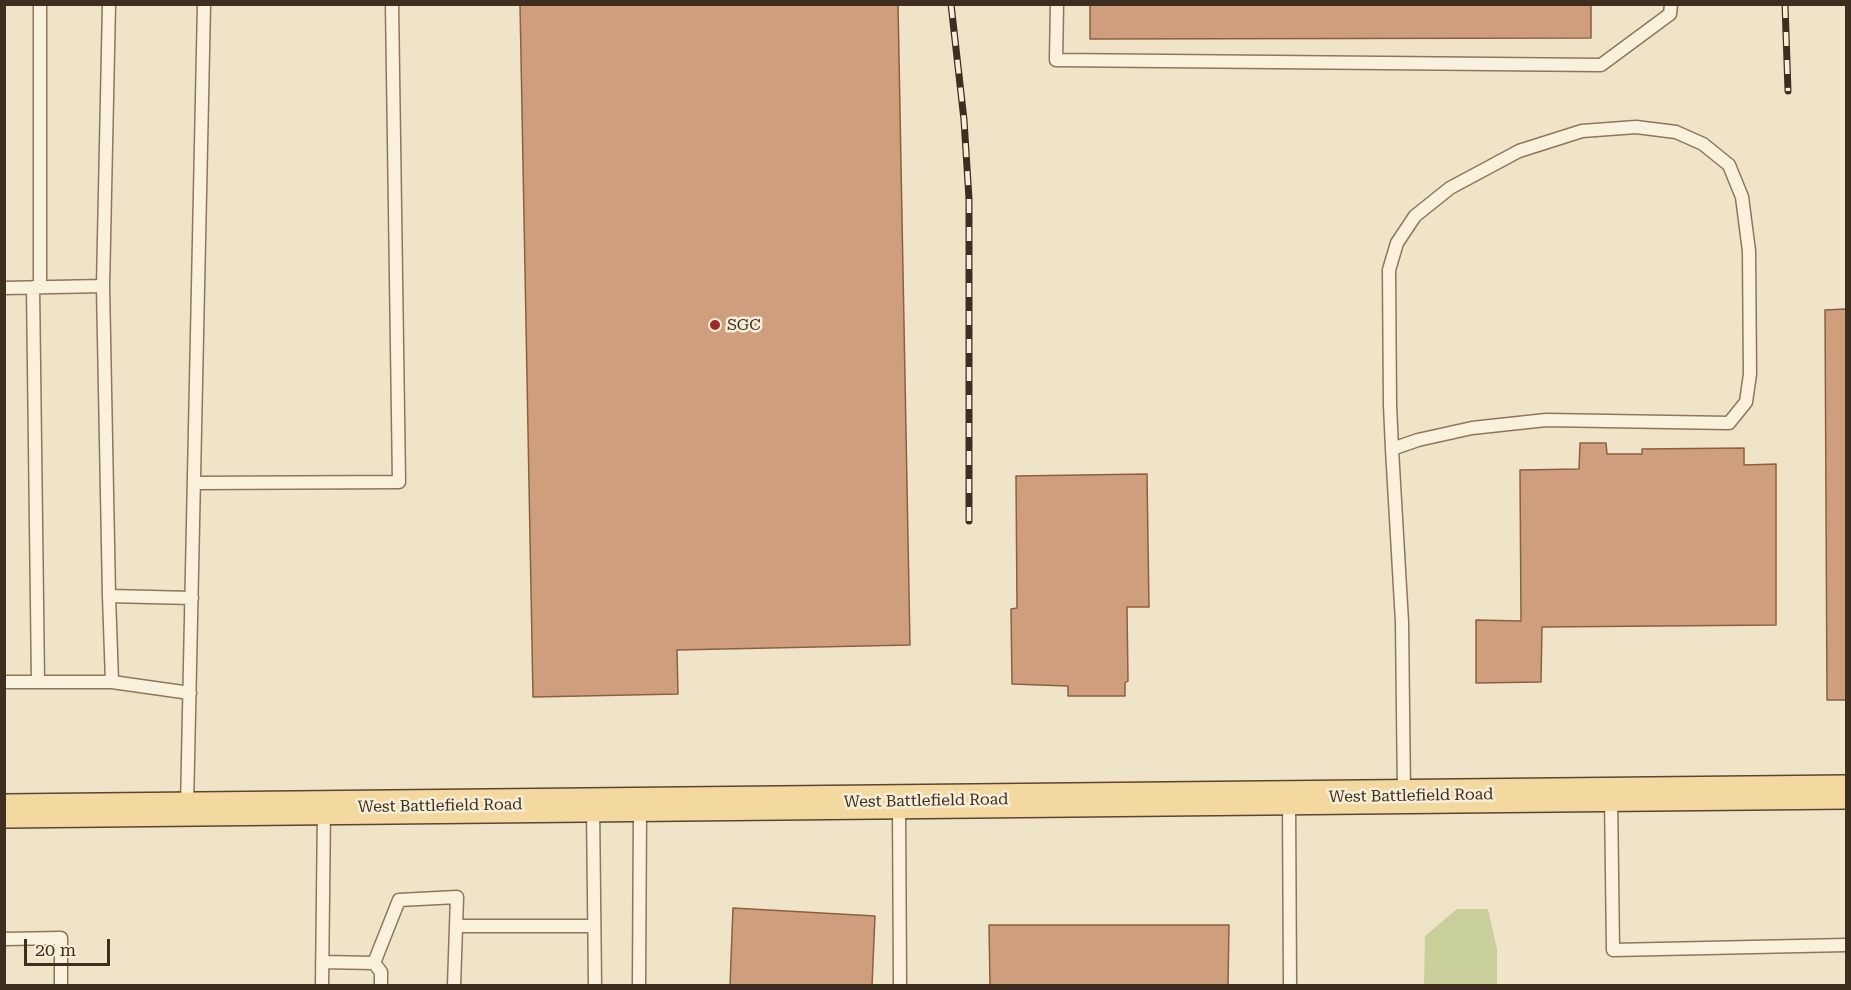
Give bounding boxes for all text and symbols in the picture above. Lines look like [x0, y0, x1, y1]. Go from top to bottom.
place label: SGC [727, 315, 761, 335]
marker: SGC [708, 318, 722, 332]
street label: West Battlefield Road [1328, 785, 1494, 807]
street label: West Battlefield Road [843, 790, 1009, 812]
street label: West Battlefield Road [357, 795, 523, 817]
scale bar [27, 927, 112, 965]
text: 20 m [35, 939, 76, 960]

